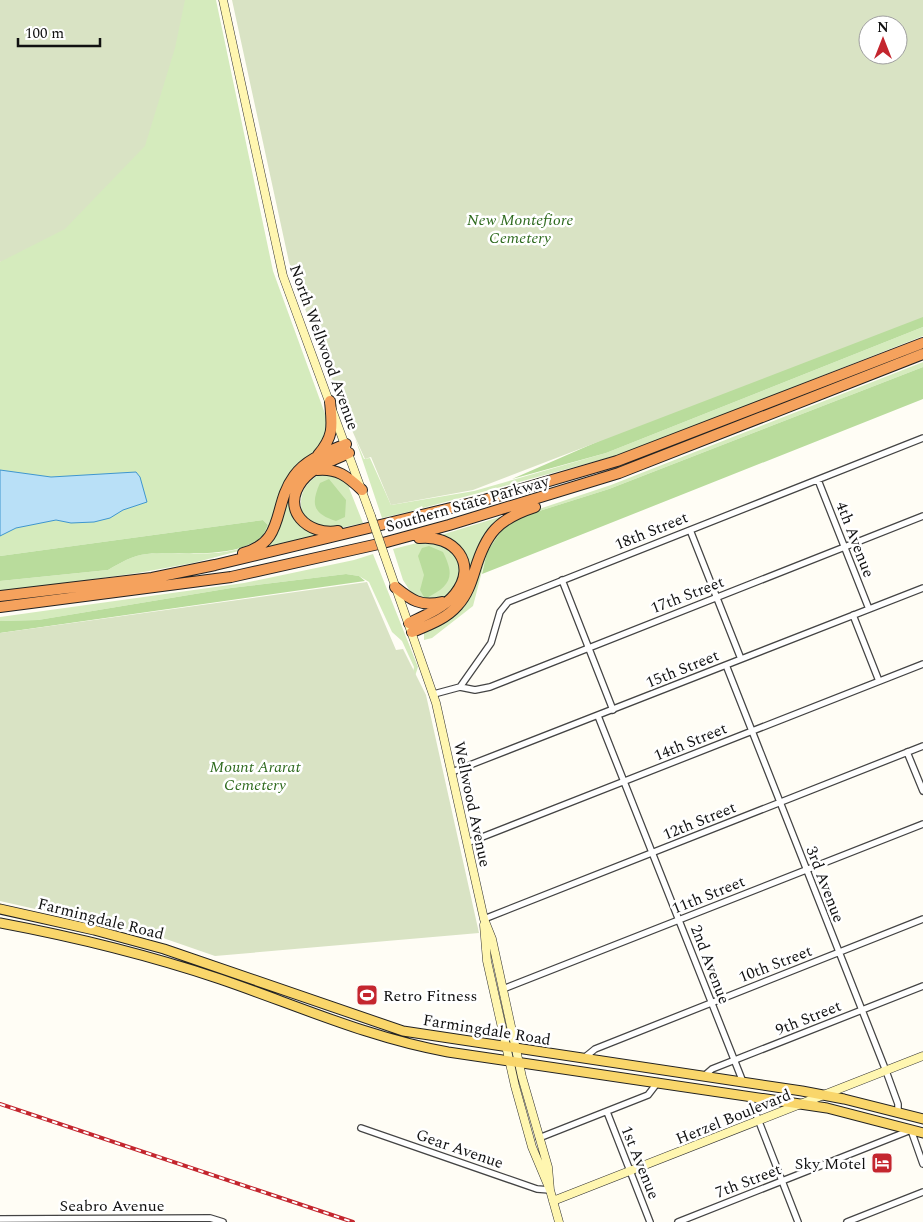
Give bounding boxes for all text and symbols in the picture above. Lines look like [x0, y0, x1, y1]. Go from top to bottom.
scale bar [18, 15, 100, 47]
north arrow [858, 15, 908, 65]
text: N [877, 17, 889, 38]
text: 100 m [25, 22, 64, 45]
park label: New Montefiore Cemetery [467, 208, 573, 250]
street label: North Wellwood Avenue [283, 261, 365, 433]
street label: Southern State Parkway [383, 469, 553, 539]
street label: 4th Avenue [830, 498, 881, 581]
street label: 18th Street [611, 505, 692, 556]
street label: 17th Street [647, 570, 728, 620]
street label: 15th Street [642, 643, 723, 694]
street label: 14th Street [650, 716, 731, 767]
street label: Wellwood Avenue [447, 739, 497, 869]
park label: Mount Ararat Cemetery [210, 755, 301, 797]
street label: 12th Street [659, 795, 740, 846]
street label: 3rd Avenue [800, 843, 851, 926]
street label: 11th Street [668, 869, 749, 920]
street label: Farmingdale Road [35, 892, 166, 946]
street label: 2nd Avenue [684, 921, 736, 1007]
street label: 10th Street [735, 939, 816, 989]
sports icon: Retro Fitness [355, 983, 379, 1007]
place label: Retro Fitness [383, 984, 477, 1008]
street label: 9th Street [772, 994, 845, 1042]
street label: Farmingdale Road [421, 1008, 553, 1052]
street label: Herzel Boulevard [672, 1083, 795, 1151]
street label: 1st Avenue [614, 1122, 666, 1203]
street label: Gear Avenue [413, 1123, 507, 1175]
hotel icon: Sky Motel [870, 1151, 894, 1175]
place label: Sky Motel [795, 1152, 866, 1176]
street label: 7th Street [712, 1157, 785, 1204]
street label: Seabro Avenue [59, 1194, 165, 1218]

